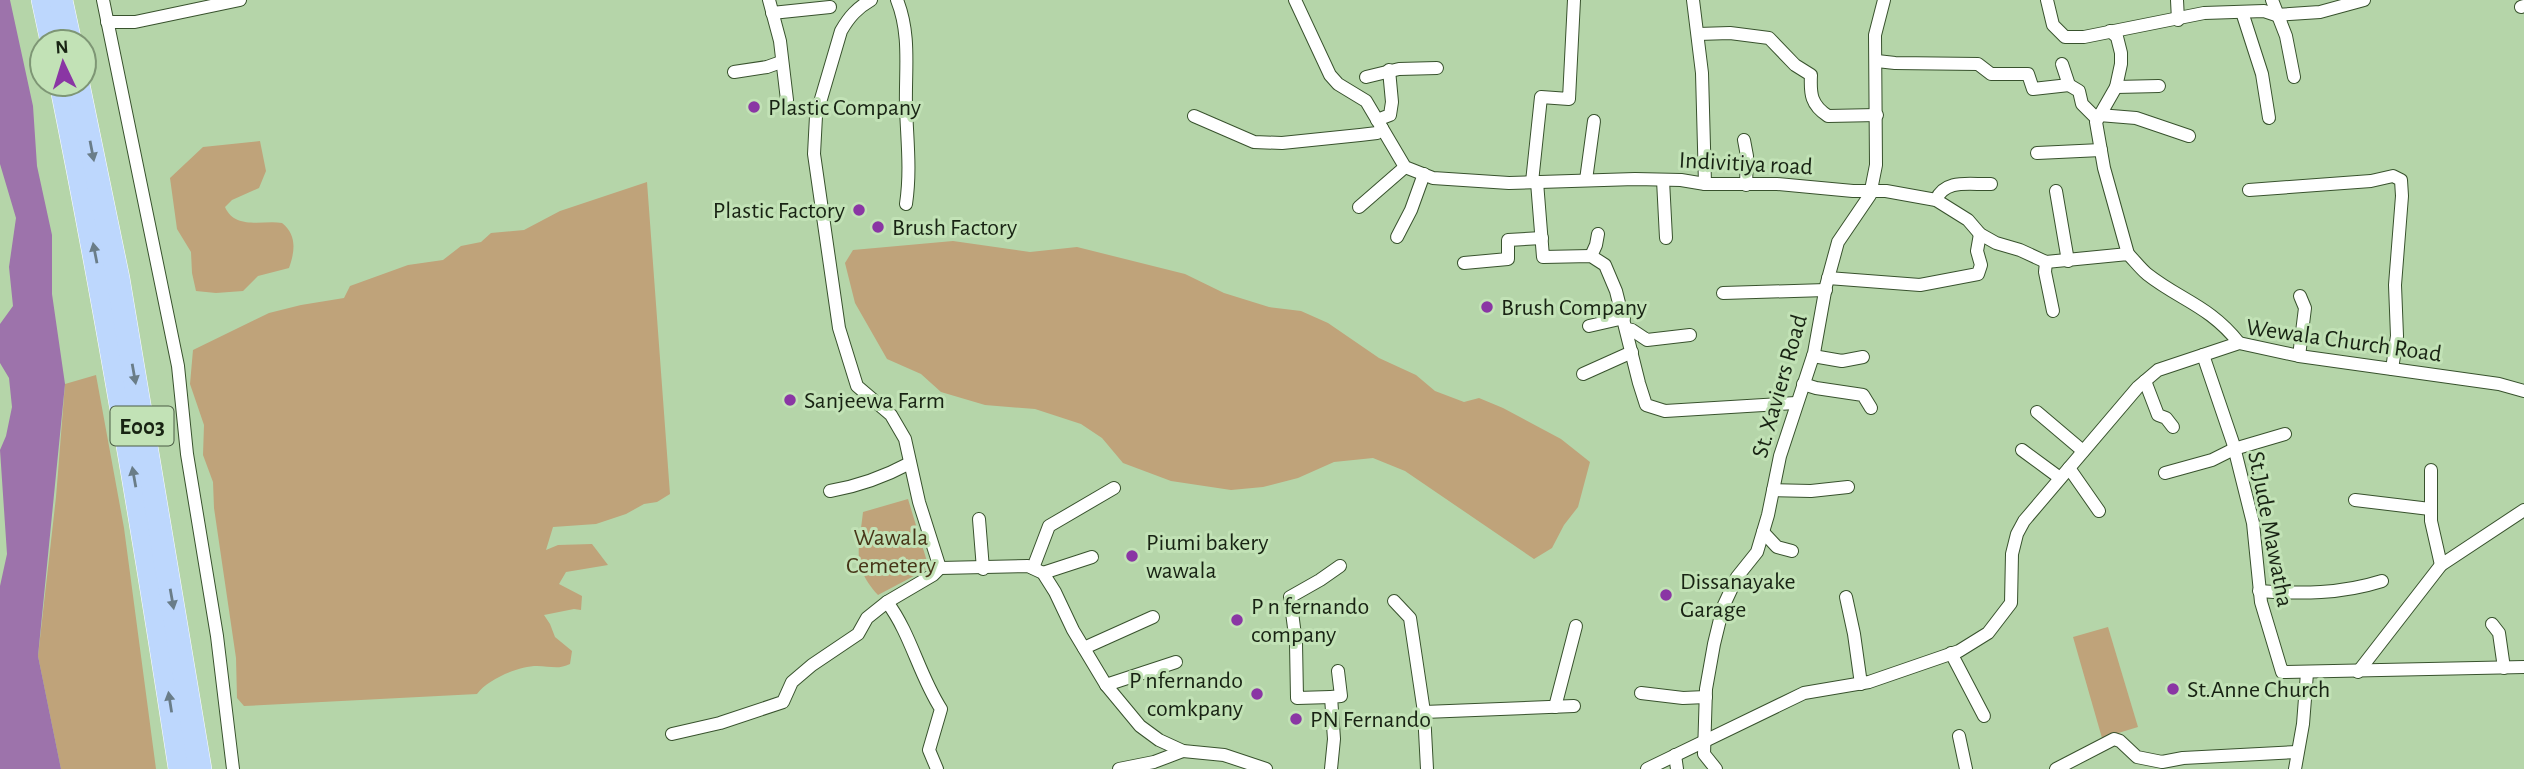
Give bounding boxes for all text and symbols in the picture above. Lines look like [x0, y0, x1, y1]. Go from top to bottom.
north arrow [28, 28, 98, 98]
text: N [55, 38, 69, 57]
place label: Plastic Company [768, 96, 921, 120]
marker: Plastic Company [746, 99, 762, 115]
one-way arrow [86, 140, 97, 162]
street label: Indivitiya road [1678, 149, 1814, 179]
place label: Plastic Factory [713, 199, 845, 223]
marker: Plastic Factory [851, 202, 867, 218]
place label: Brush Factory [892, 216, 1017, 240]
marker: Brush Factory [870, 219, 886, 235]
one-way arrow [89, 242, 100, 264]
place label: Brush Company [1501, 296, 1647, 320]
marker: Brush Company [1479, 299, 1495, 315]
street label: St. Xaviers Road [1748, 312, 1812, 461]
street label: Wewala Church Road [2244, 315, 2443, 367]
one-way arrow [129, 364, 140, 386]
place label: Sanjeewa Farm [804, 389, 945, 413]
marker: Sanjeewa Farm [782, 392, 798, 408]
road number: E003 [110, 406, 174, 446]
street label: St.Jude Mawatha [2243, 449, 2297, 609]
one-way arrow [128, 466, 139, 488]
park label: Wawala Cemetery [846, 526, 936, 578]
place label: Piumi bakery wawala [1146, 531, 1269, 583]
marker: Piumi bakery wawala [1124, 548, 1140, 564]
place label: Dissanayake Garage [1680, 570, 1796, 622]
marker: Dissanayake Garage [1658, 587, 1674, 603]
one-way arrow [167, 588, 178, 610]
place label: P n fernando company [1251, 595, 1369, 647]
marker: P n fernando company [1229, 612, 1245, 628]
place label: P nfernando comkpany [1129, 669, 1243, 721]
place label: St.Anne Church [2187, 678, 2330, 702]
marker: St.Anne Church [2165, 681, 2181, 697]
marker: P nfernando comkpany [1249, 686, 1265, 702]
one-way arrow [164, 690, 175, 712]
place label: PN Fernando [1310, 708, 1431, 732]
marker: PN Fernando [1288, 711, 1304, 727]

